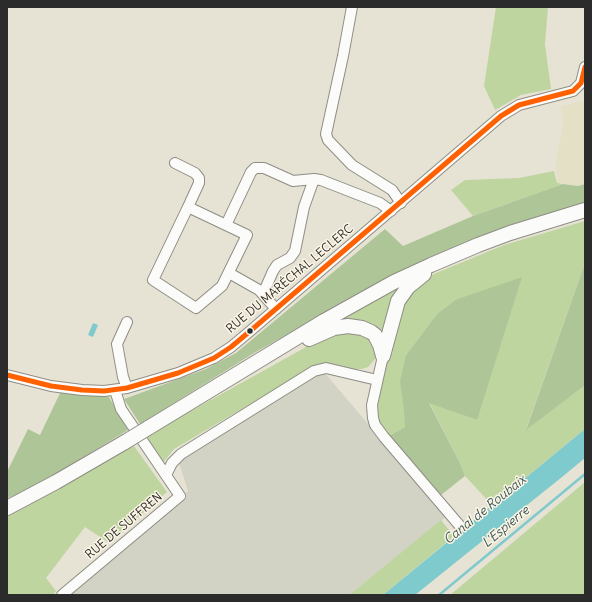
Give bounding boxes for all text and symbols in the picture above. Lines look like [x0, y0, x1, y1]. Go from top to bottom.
street label: RUE DU MARÉCHAL LECLERC [224, 222, 356, 336]
unlabelled marker [245, 326, 255, 336]
water label: Canal de Roubaix [441, 472, 529, 548]
street label: RUE DE SUFFREN [83, 490, 165, 562]
water label: L'Espierre [479, 503, 533, 551]

